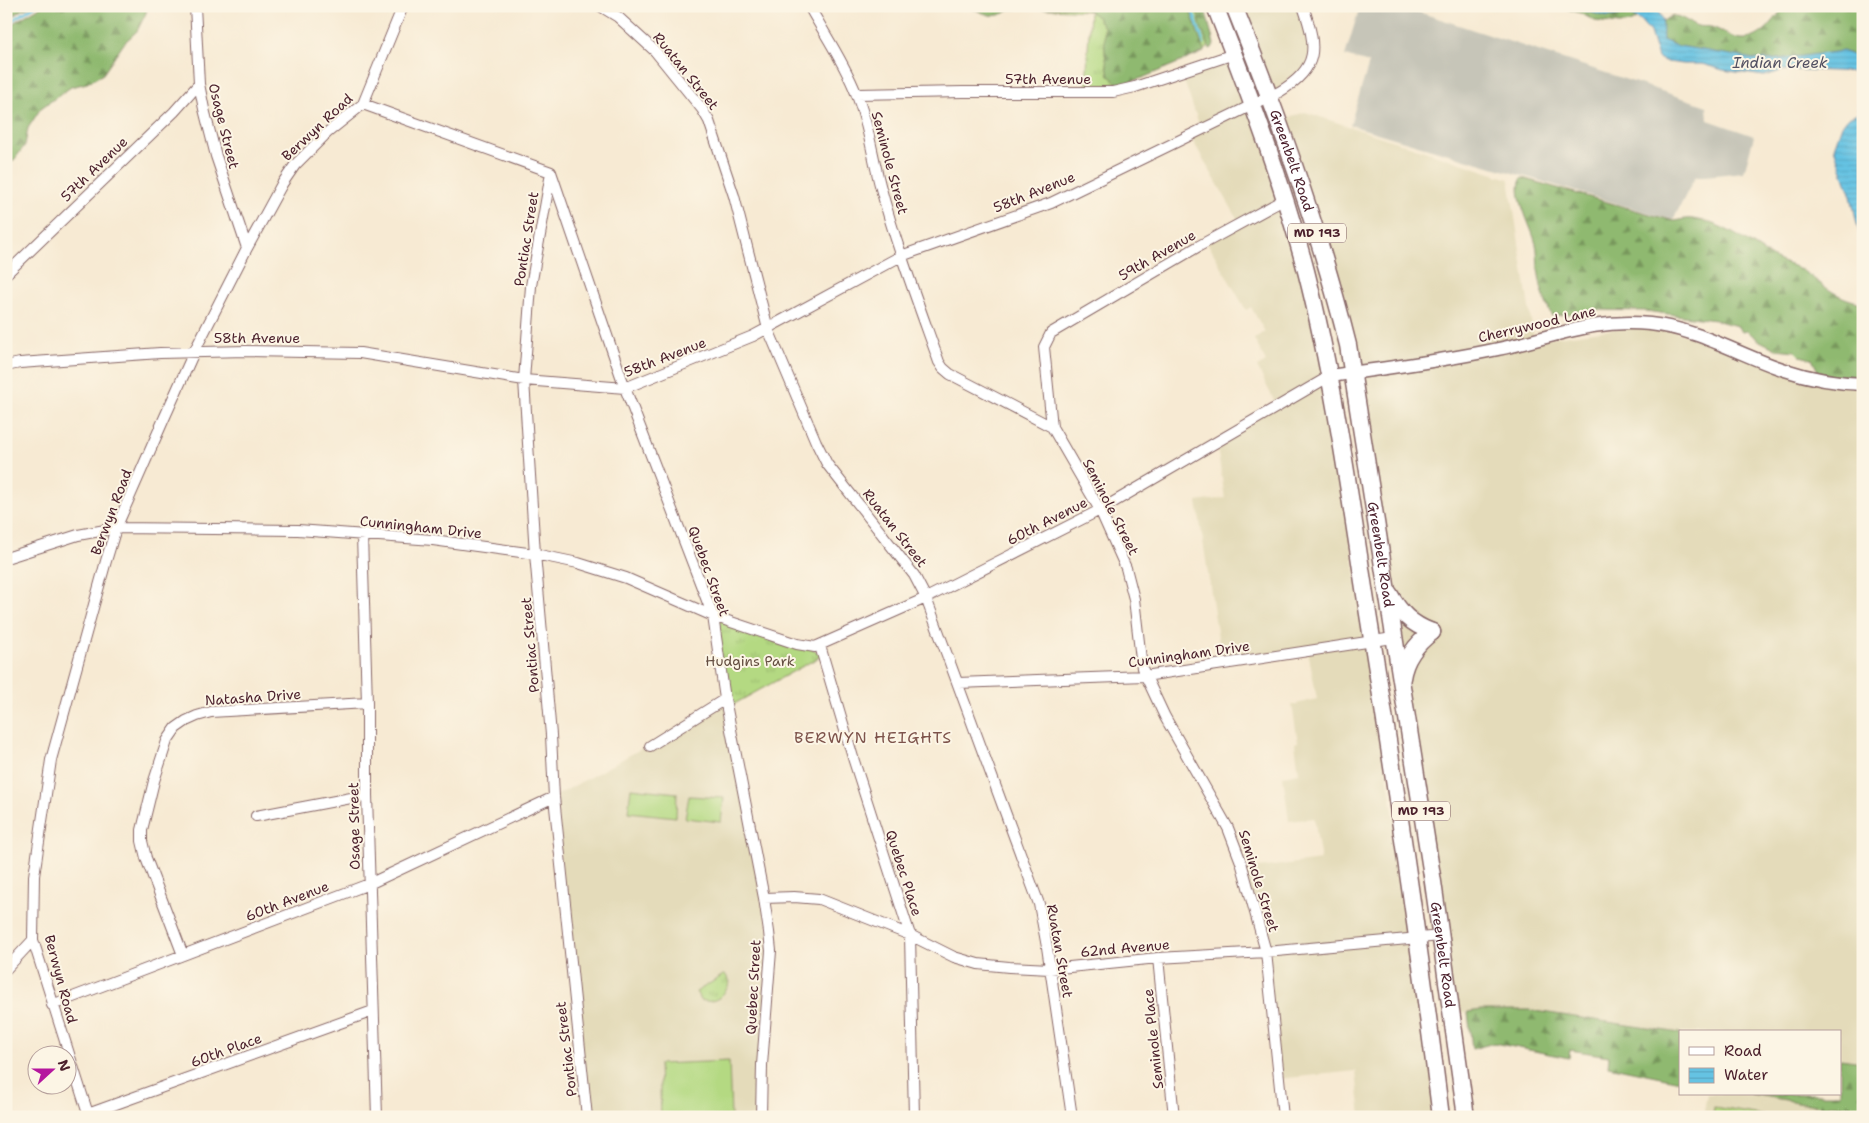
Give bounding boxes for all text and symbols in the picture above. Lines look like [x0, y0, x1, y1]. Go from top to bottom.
street label: Ruatan Street [649, 29, 723, 113]
water label: Indian Creek [1731, 53, 1828, 73]
street label: 57th Avenue [1005, 70, 1091, 88]
street label: Osage Street [205, 81, 243, 171]
street label: Berwyn Road [278, 89, 356, 165]
street label: Greenbelt Road [1266, 107, 1318, 214]
street label: Seminole Street [868, 109, 912, 217]
street label: 57th Avenue [57, 133, 131, 205]
street label: 58th Avenue [990, 167, 1078, 217]
street label: Pontiac Street [510, 190, 542, 288]
road number: MD 193 [1288, 224, 1346, 242]
street label: 59th Avenue [1115, 226, 1199, 284]
street label: Cherrywood Lane [1476, 302, 1598, 346]
street label: 58th Avenue [214, 329, 300, 347]
street label: 58th Avenue [621, 333, 709, 381]
street label: Seminole Street [1079, 456, 1143, 558]
street label: Berwyn Road [86, 466, 136, 558]
street label: Ruatan Street [859, 485, 931, 571]
street label: 60th Avenue [1004, 493, 1090, 549]
street label: Greenbelt Road [1364, 500, 1398, 609]
street label: Cunningham Drive [359, 512, 483, 542]
street label: Quebec Street [684, 523, 734, 619]
street label: Pontiac Street [517, 597, 543, 693]
street label: Cunningham Drive [1127, 637, 1251, 671]
park label: Hudgins Park [705, 652, 795, 670]
street label: Natasha Drive [204, 685, 302, 709]
district label: BERWYN HEIGHTS [794, 727, 952, 748]
street label: Osage Street [344, 782, 364, 870]
road number: MD 193 [1392, 801, 1450, 820]
street label: Quebec Place [882, 828, 926, 918]
street label: Seminole Street [1235, 828, 1283, 934]
street label: 60th Avenue [243, 877, 331, 925]
street label: Greenbelt Road [1427, 900, 1460, 1009]
street label: Ruatan Street [1043, 903, 1077, 999]
street label: Berwyn Road [41, 933, 81, 1025]
street label: 62nd Avenue [1080, 935, 1171, 961]
street label: Quebec Street [742, 939, 764, 1035]
street label: Seminole Place [1139, 988, 1167, 1090]
street label: Pontiac Street [551, 1000, 581, 1098]
street label: 60th Place [188, 1029, 264, 1071]
legend [1679, 1030, 1842, 1096]
text: Road [1724, 1041, 1762, 1061]
north arrow [28, 1046, 78, 1096]
text: N [54, 1057, 75, 1074]
text: Water [1724, 1065, 1768, 1085]

